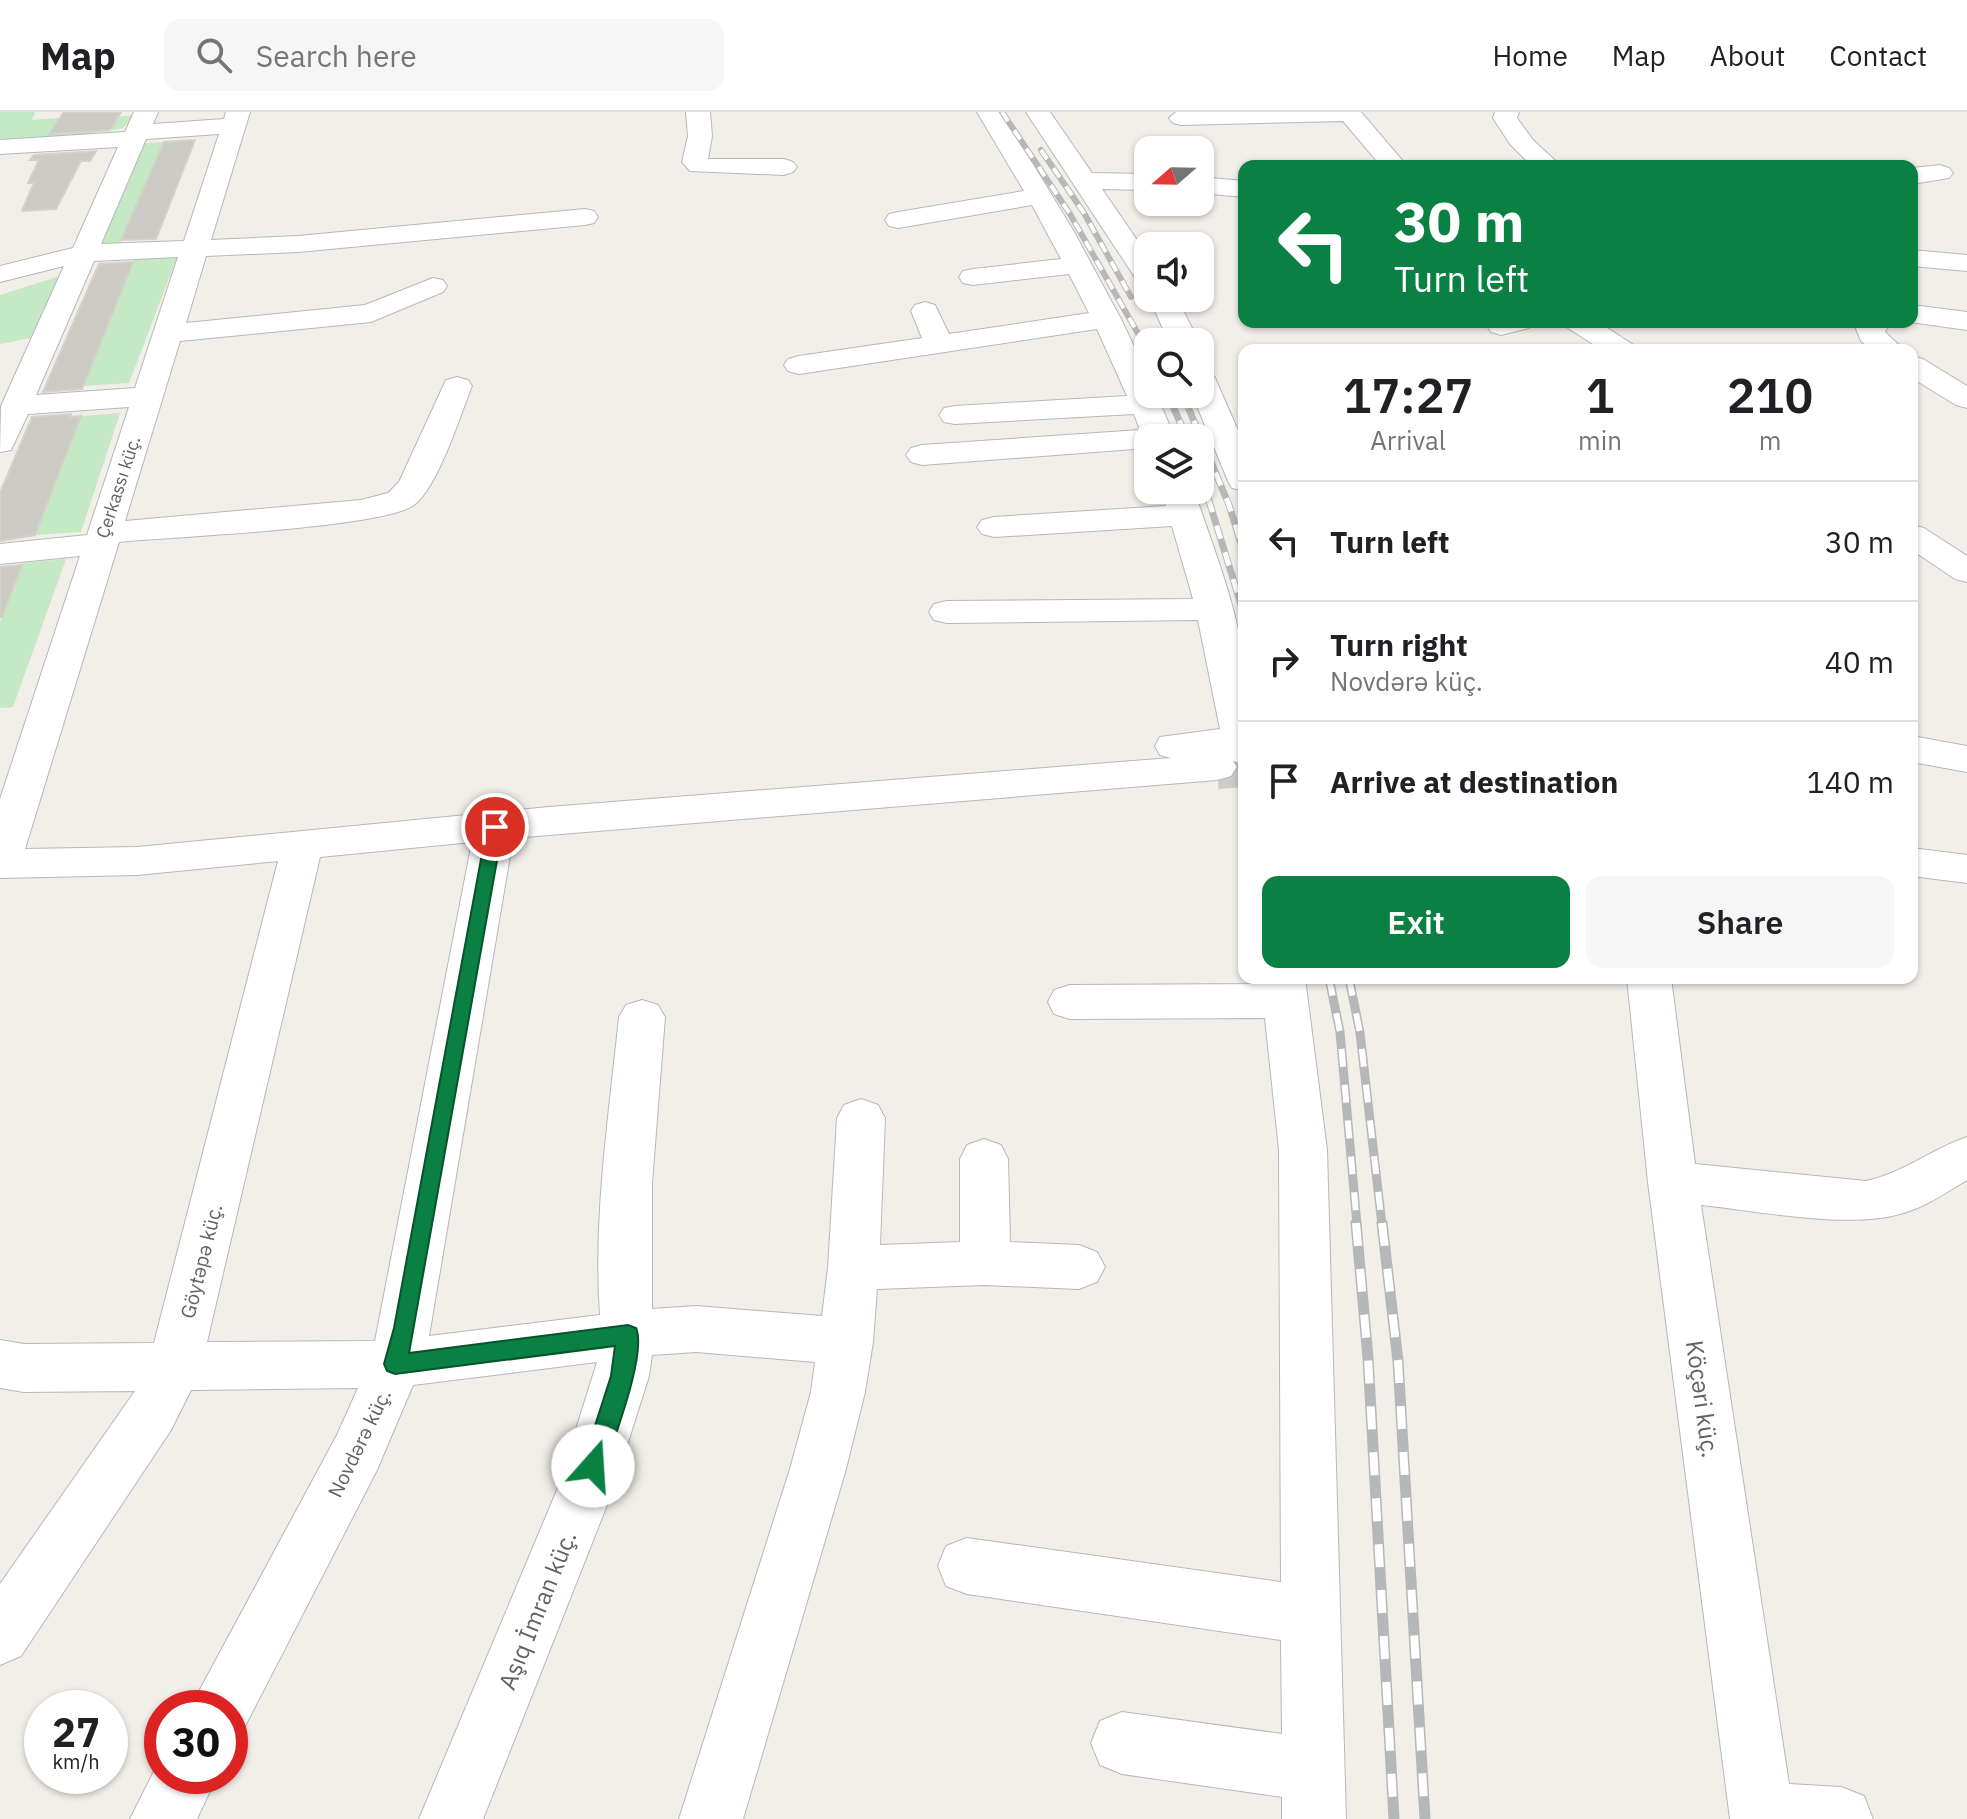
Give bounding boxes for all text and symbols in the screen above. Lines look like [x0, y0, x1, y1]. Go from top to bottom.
search box [164, 19, 724, 91]
text: Map [40, 31, 116, 80]
icon: search [192, 33, 236, 77]
text: Search here [256, 36, 417, 75]
text: Home [1492, 37, 1568, 74]
text: Map [1612, 37, 1666, 74]
text: About [1710, 37, 1785, 74]
text: Contact [1829, 37, 1927, 74]
north arrow [1134, 136, 1214, 216]
map controls [1134, 136, 1214, 504]
text: 30 m [1394, 185, 1524, 257]
icon: left [1262, 192, 1366, 296]
button: sound [1134, 232, 1214, 312]
text: Turn left [1394, 255, 1529, 302]
button: search [1134, 328, 1214, 408]
text: 17:27 [1343, 364, 1473, 426]
text: 1 [1586, 364, 1614, 426]
text: 210 [1727, 364, 1813, 426]
text: Arrival [1370, 423, 1446, 457]
text: min [1578, 423, 1622, 457]
text: m [1759, 423, 1781, 457]
button: layers [1134, 424, 1214, 504]
street label: Çerkassı küç. [91, 433, 145, 541]
icon: left [1262, 519, 1306, 563]
text: Turn left [1330, 522, 1449, 561]
text: 30 m [1825, 522, 1894, 561]
text: Turn right [1330, 625, 1468, 664]
icon: right [1262, 639, 1306, 683]
text: 40 m [1825, 642, 1894, 681]
text: Novdərə küç. [1330, 664, 1483, 698]
icon: arrive [1262, 759, 1306, 803]
text: Arrive at destination [1330, 762, 1618, 801]
text: 140 m [1807, 762, 1894, 801]
pin [461, 793, 529, 861]
icon: arrive [473, 805, 517, 849]
button: Exit [1262, 876, 1570, 968]
button: Share [1586, 876, 1894, 968]
street label: Göytəpə küç. [174, 1201, 228, 1321]
street label: Köçəri küç. [1679, 1338, 1727, 1460]
street label: Novdərə küç. [321, 1384, 397, 1502]
position arrow [551, 1424, 635, 1508]
street label: Aşıq İmran küç. [491, 1526, 583, 1694]
speed limit sign: 30 [144, 1690, 248, 1794]
text: 27 [52, 1706, 100, 1758]
text: km/h [52, 1748, 100, 1775]

